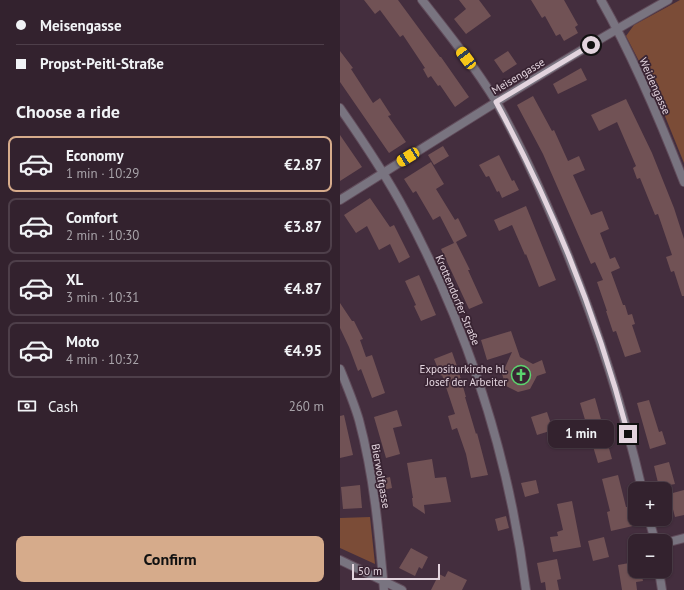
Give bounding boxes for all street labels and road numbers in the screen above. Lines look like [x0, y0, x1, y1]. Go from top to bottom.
street label: Meisengasse [489, 54, 548, 97]
street label: Weidengasse [636, 55, 674, 117]
street label: Krottendorfer Straße [433, 253, 484, 348]
street label: Bierwolfgasse [368, 443, 394, 510]

